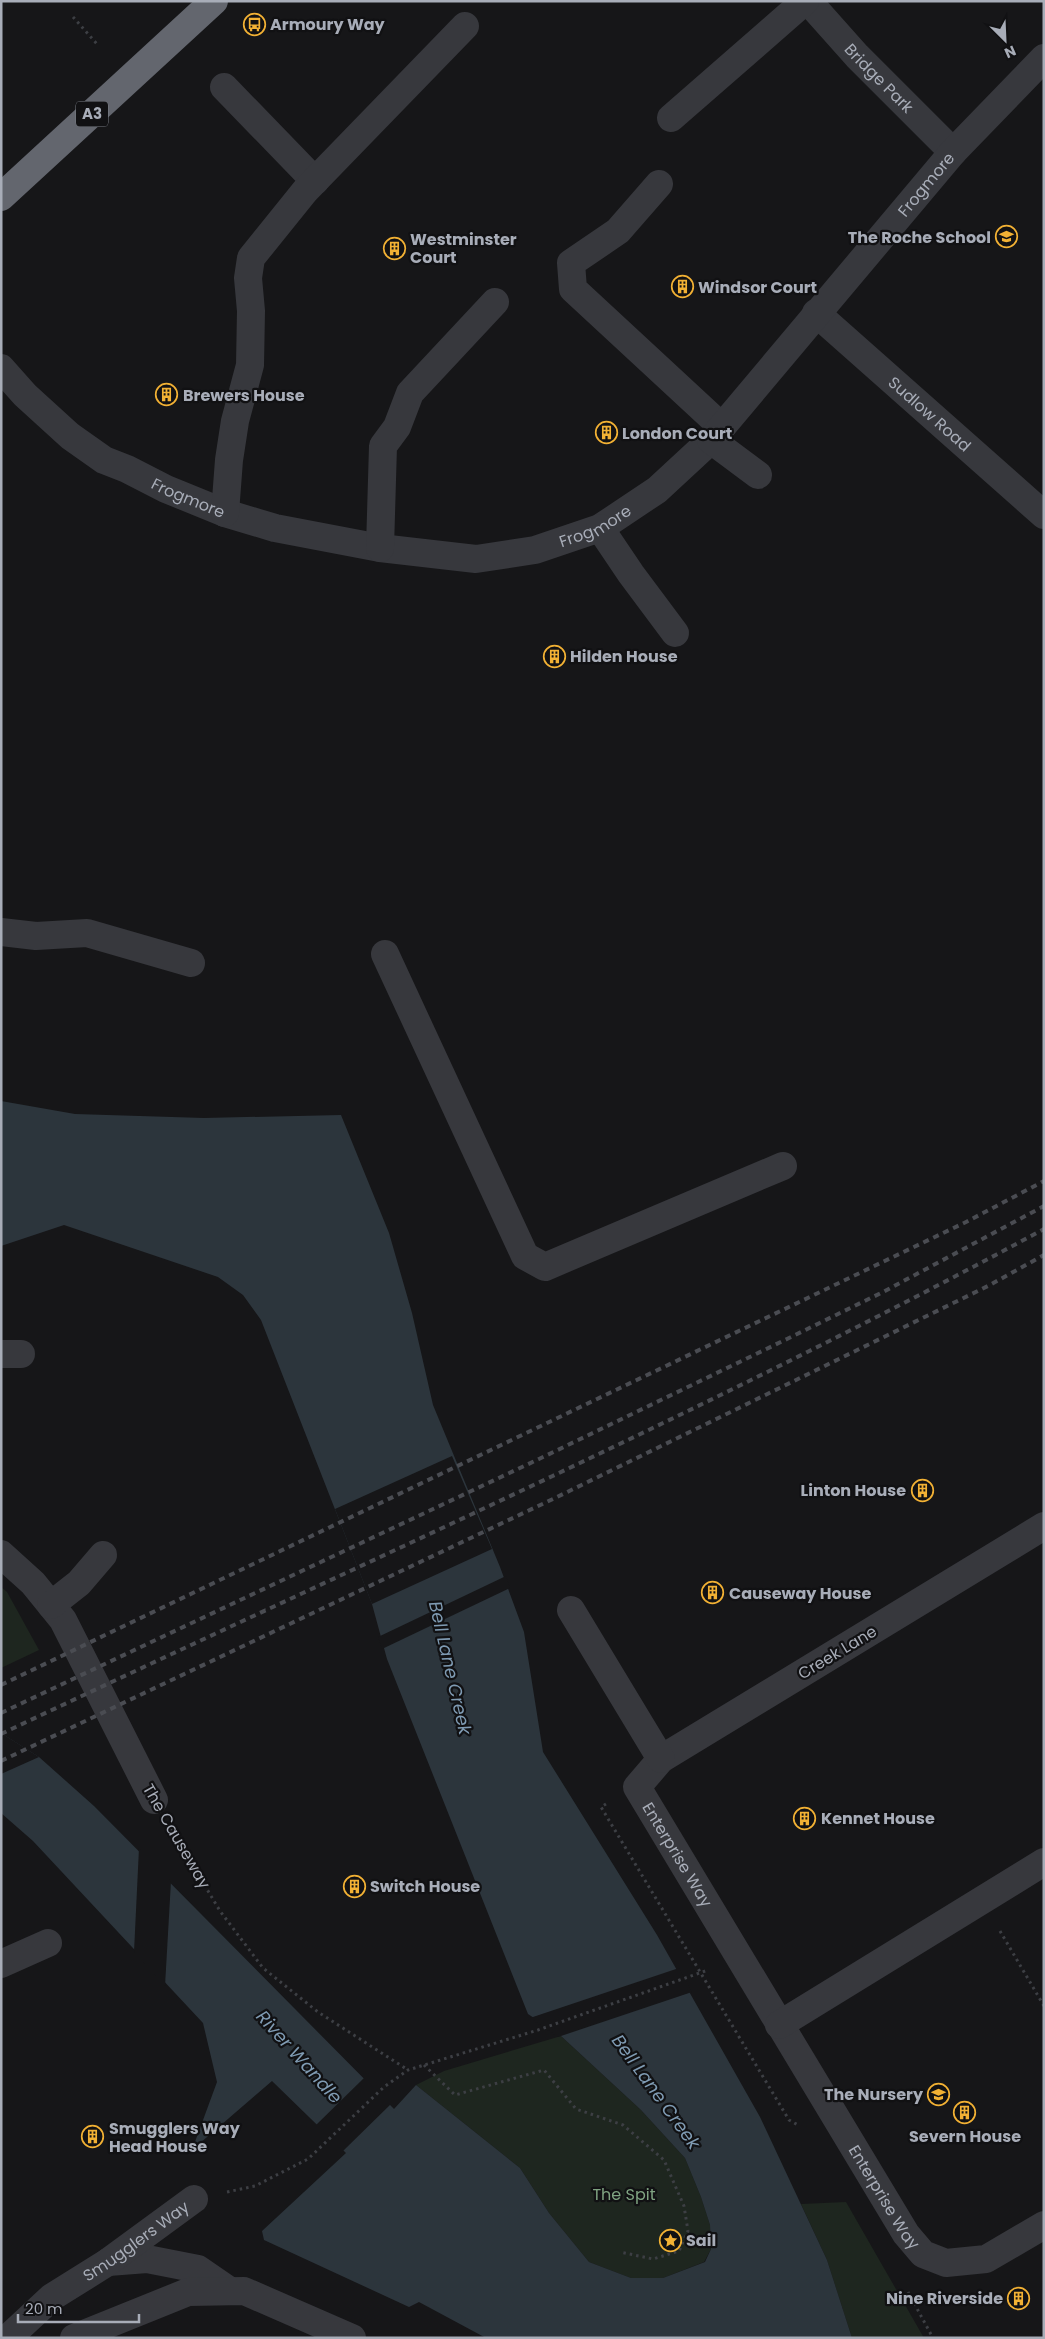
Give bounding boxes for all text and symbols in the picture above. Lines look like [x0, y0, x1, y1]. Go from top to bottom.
bus stop icon: Armoury Way [242, 12, 266, 36]
place label: Armoury Way [270, 13, 386, 36]
north arrow [980, 15, 1030, 65]
street label: Bridge Park [839, 39, 919, 119]
text: N [1001, 41, 1019, 63]
road number: A3 [76, 102, 108, 126]
street label: Frogmore [892, 147, 960, 222]
school or university icon: The Roche School [995, 225, 1019, 249]
place label: The Roche School [848, 226, 991, 249]
place label: Westminster Court [410, 228, 517, 269]
building icon: Westminster Court [382, 236, 406, 260]
building icon: Windsor Court [670, 275, 694, 299]
place label: Windsor Court [698, 276, 817, 299]
street label: Sudlow Road [883, 371, 976, 457]
building icon: Brewers House [155, 383, 179, 407]
place label: Brewers House [183, 384, 305, 407]
building icon: London Court [594, 421, 618, 445]
place label: London Court [622, 422, 732, 445]
street label: Frogmore [147, 472, 228, 524]
street label: Frogmore [556, 499, 636, 553]
building icon: Hilden House [542, 644, 566, 668]
place label: Hilden House [570, 645, 678, 668]
building icon: Linton House [910, 1478, 934, 1502]
place label: Linton House [801, 1479, 906, 1502]
building icon: Causeway House [701, 1581, 725, 1605]
place label: Causeway House [729, 1582, 871, 1605]
water label: Bell Lane Creek [423, 1599, 478, 1738]
street label: Creek Lane [793, 1620, 881, 1685]
street label: The Causeway [137, 1780, 216, 1893]
street label: Enterprise Way [637, 1798, 718, 1912]
building icon: Kennet House [793, 1806, 817, 1830]
place label: Kennet House [821, 1807, 935, 1830]
building icon: Switch House [342, 1874, 366, 1898]
place label: Switch House [370, 1875, 480, 1898]
water label: River Wandle [251, 2005, 348, 2109]
water label: Bell Lane Creek [606, 2029, 707, 2155]
school or university icon: The Nursery [927, 2082, 951, 2106]
place label: The Nursery [824, 2083, 924, 2106]
building icon: Severn House [953, 2100, 977, 2124]
place label: Smugglers Way Head House [109, 2117, 241, 2158]
building icon: Smugglers Way Head House [81, 2125, 105, 2149]
place label: Severn House [909, 2125, 1021, 2148]
street label: Enterprise Way [843, 2141, 925, 2254]
park label: The Spit [592, 2183, 656, 2206]
street label: Smugglers Way [78, 2195, 194, 2287]
place icon: Sail [658, 2228, 682, 2252]
place label: Sail [686, 2229, 716, 2252]
building icon: Nine Riverside [1007, 2286, 1031, 2310]
place label: Nine Riverside [886, 2287, 1003, 2310]
scale bar [18, 2292, 139, 2324]
text: 20 m [25, 2298, 63, 2319]

